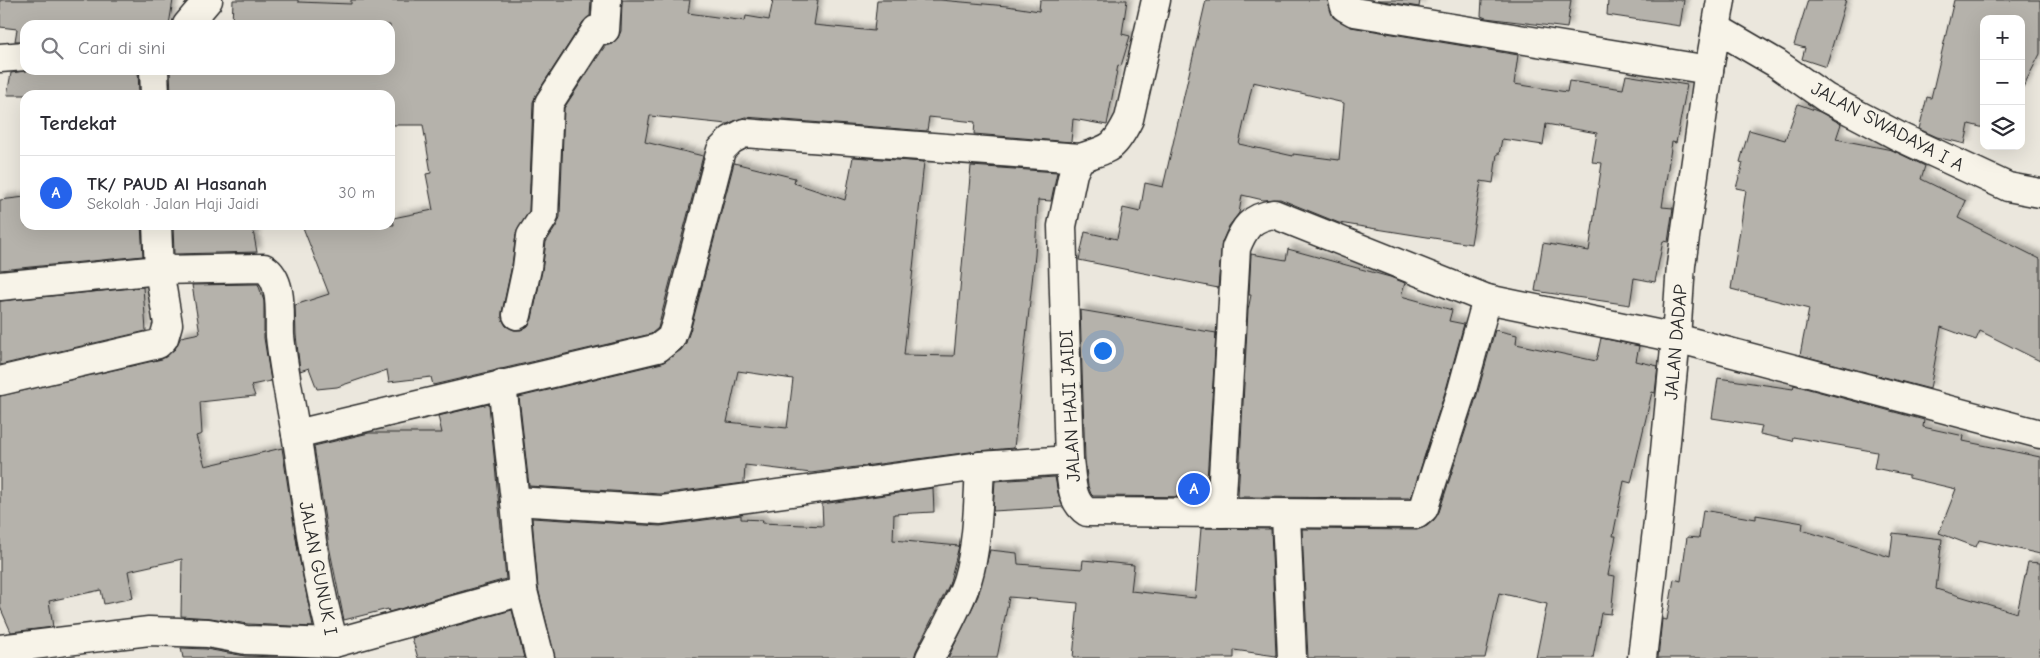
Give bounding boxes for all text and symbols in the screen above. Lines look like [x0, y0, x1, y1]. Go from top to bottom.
map controls [1980, 15, 2025, 150]
button: + [1980, 15, 2025, 60]
search box [20, 20, 395, 75]
icon: search [38, 34, 66, 62]
text: Cari di sini [78, 37, 165, 59]
button: − [1980, 60, 2025, 105]
street label: JALAN SWADAYA I A [1807, 77, 1968, 176]
button: layers [1980, 105, 2025, 150]
text: Terdekat [40, 111, 116, 135]
text: TK/ PAUD Al Hasanah [87, 173, 267, 195]
text: A [52, 184, 60, 202]
text: 30 m [339, 184, 375, 202]
text: Sekolah · Jalan Haji Jaidi [87, 195, 259, 213]
street label: JALAN DADAP [1660, 283, 1692, 401]
street label: JALAN HAJI JAIDI [1055, 329, 1085, 483]
your location [1090, 338, 1116, 364]
pin: A [1178, 470, 1210, 508]
street label: JALAN GUNUK I [294, 499, 342, 637]

